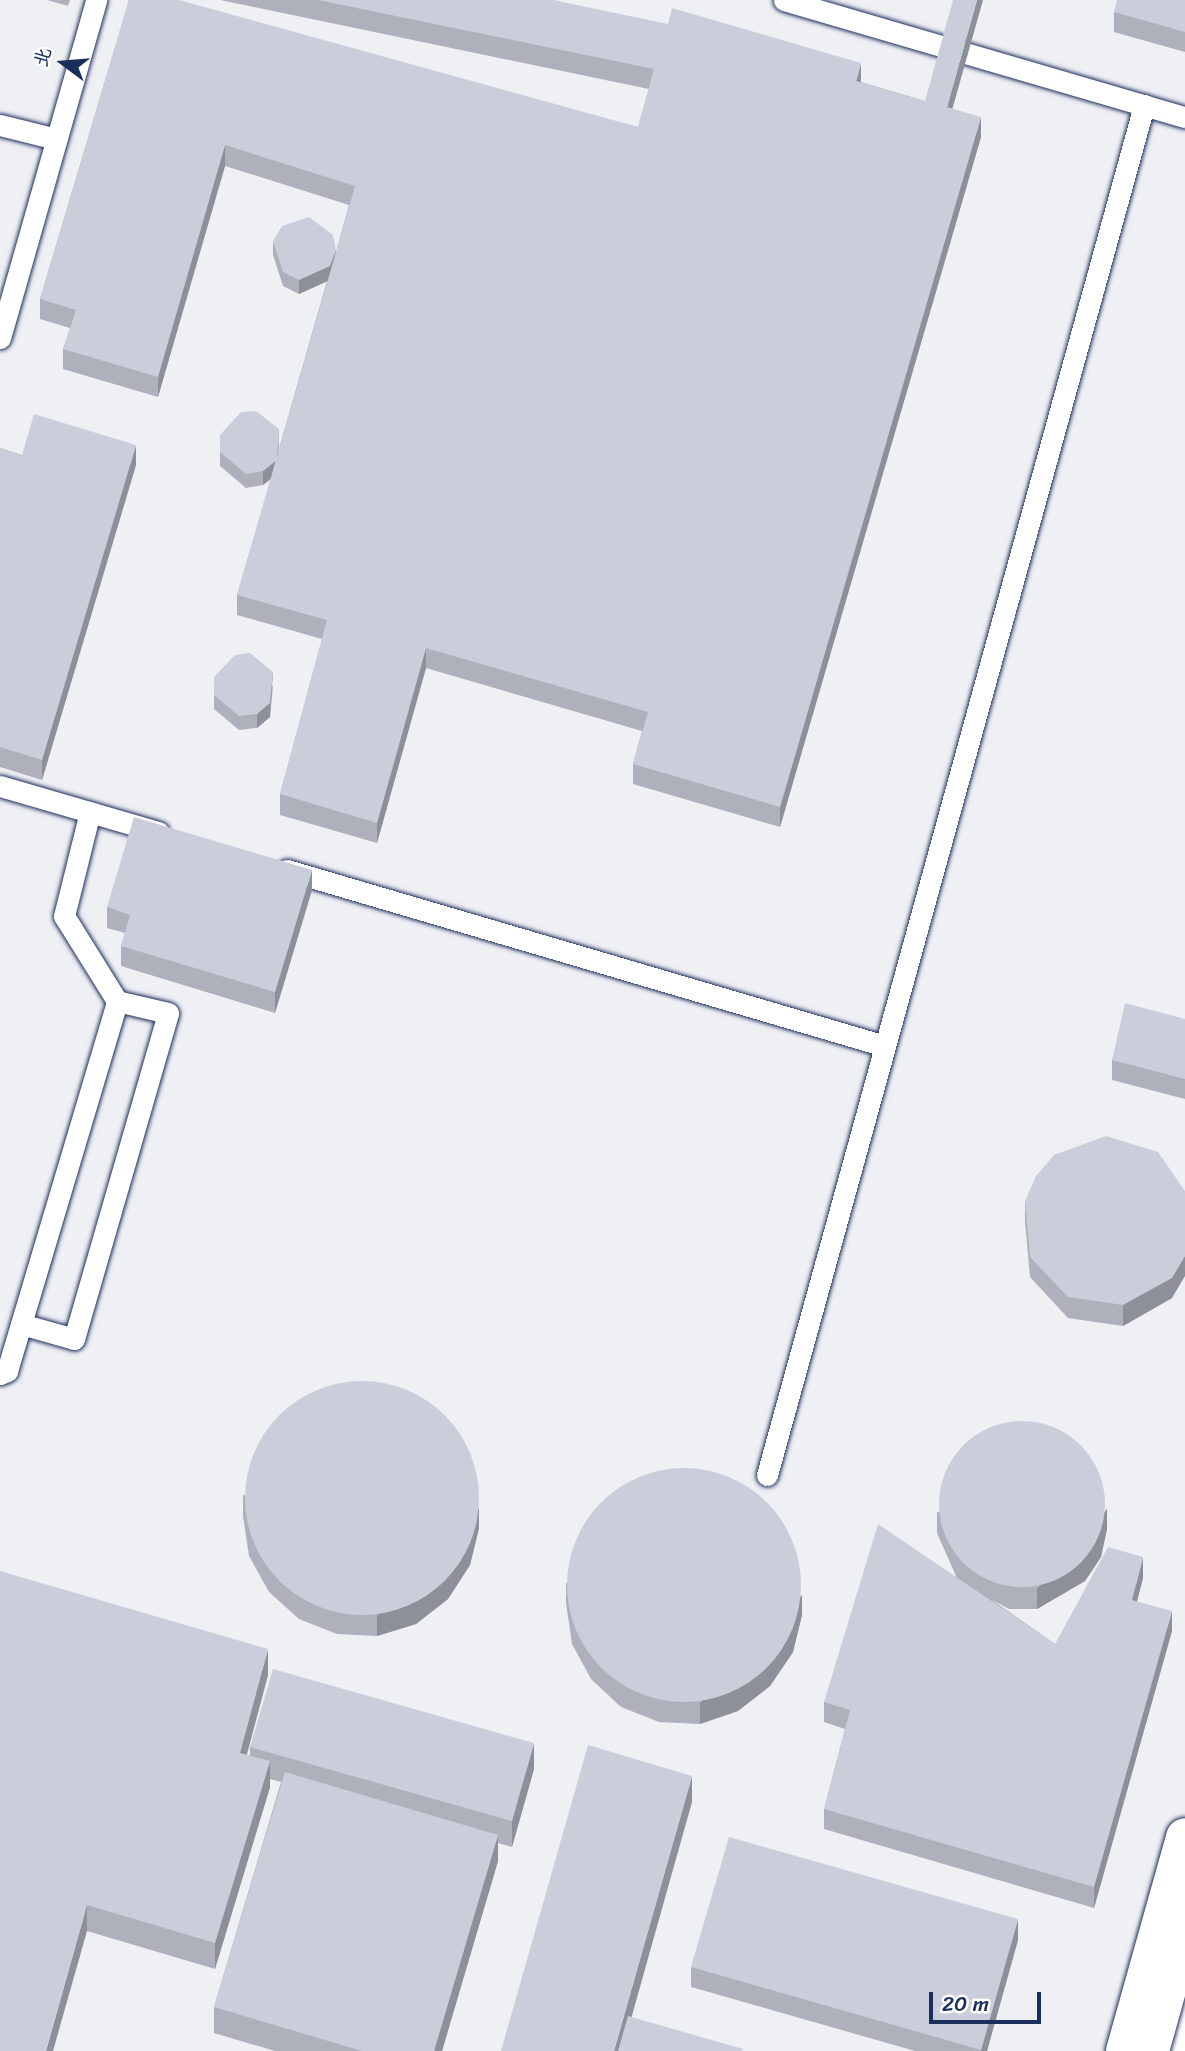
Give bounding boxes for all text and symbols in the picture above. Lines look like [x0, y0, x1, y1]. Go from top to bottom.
north arrow [28, 28, 98, 98]
text: 北 [24, 43, 61, 71]
scale bar [933, 1978, 1045, 2022]
text: 20 m [942, 1985, 989, 2023]

